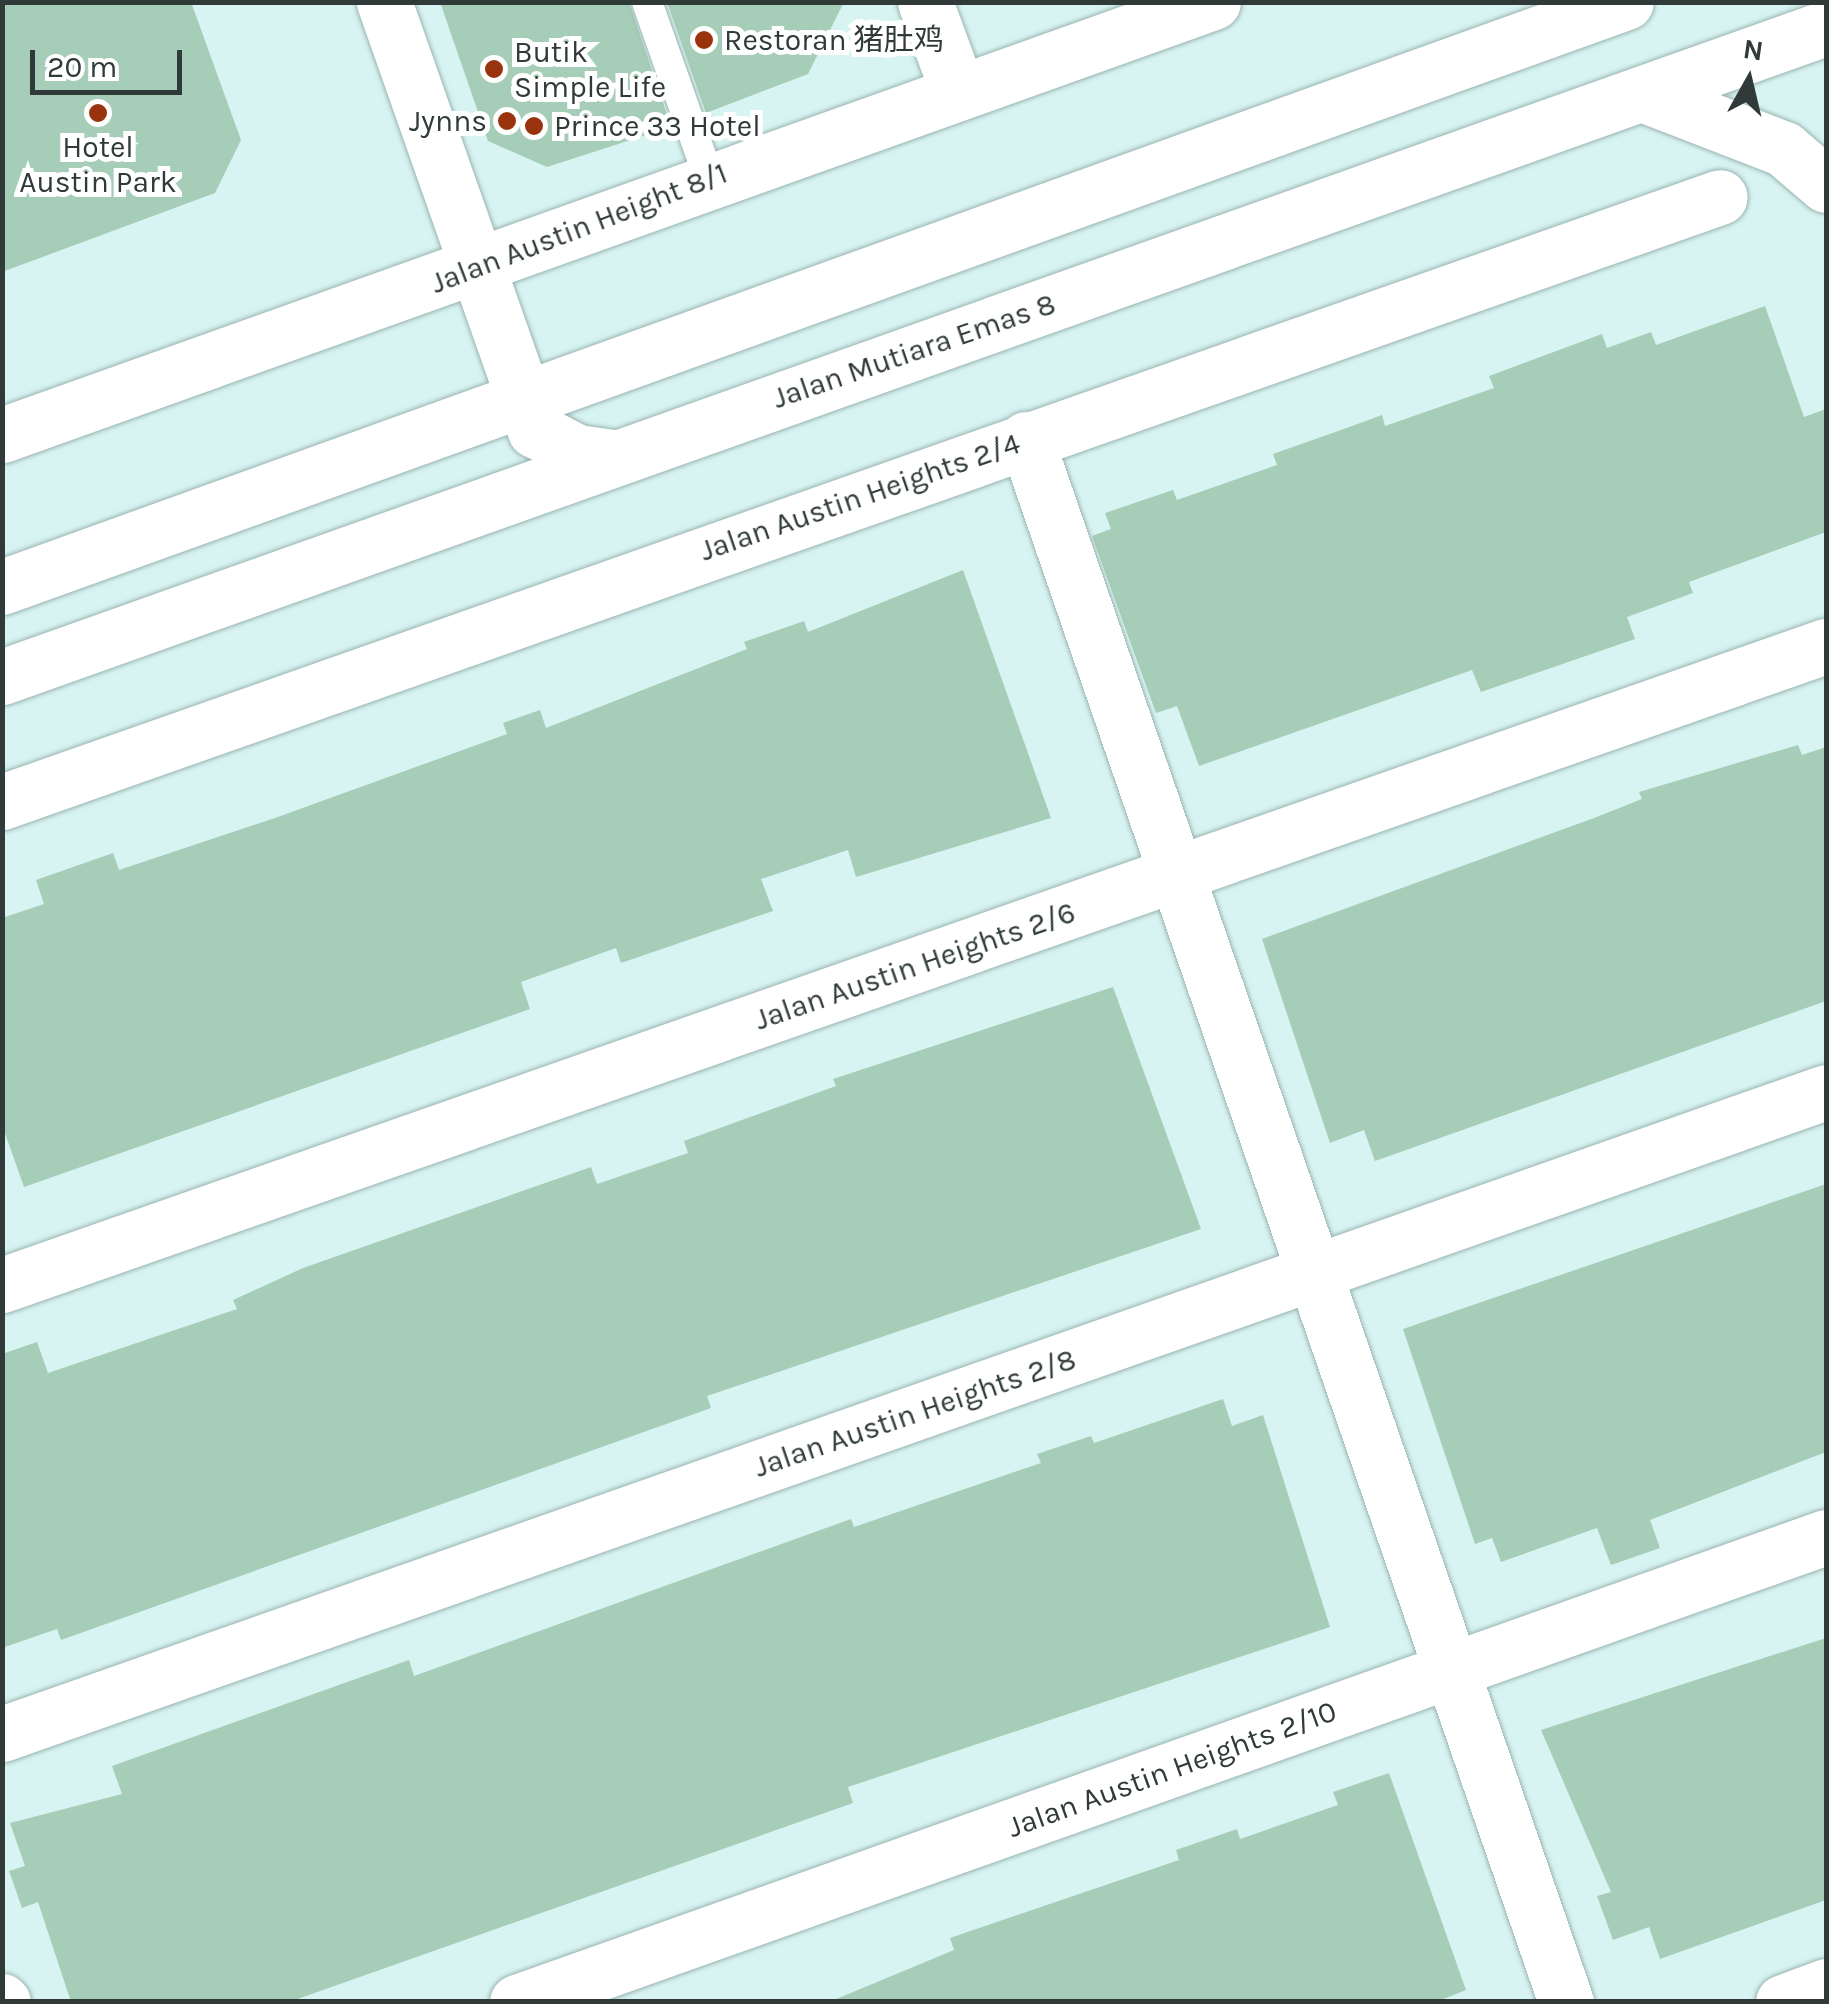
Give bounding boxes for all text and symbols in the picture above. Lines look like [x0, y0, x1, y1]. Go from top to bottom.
place label: Restoran 猪肚鸡 [724, 22, 944, 58]
marker: Restoran 猪肚鸡 [693, 29, 715, 51]
scale bar [35, 30, 188, 92]
north arrow [1699, 30, 1799, 130]
text: N [1741, 32, 1765, 68]
place label: Butik Simple Life [514, 34, 666, 104]
text: 20 m [47, 49, 117, 85]
marker: Butik Simple Life [483, 58, 505, 80]
marker: Hotel Austin Park [87, 102, 109, 124]
place label: Jynns [409, 103, 487, 139]
place label: Prince 33 Hotel [554, 108, 761, 144]
marker: Jynns [496, 110, 518, 132]
marker: Prince 33 Hotel [523, 115, 545, 137]
place label: Hotel Austin Park [19, 129, 177, 200]
street label: Jalan Austin Height 8/1 [426, 155, 732, 301]
street label: Jalan Mutiara Emas 8 [768, 286, 1060, 416]
street label: Jalan Austin Heights 2/4 [695, 425, 1025, 569]
street label: Jalan Austin Heights 2/6 [750, 894, 1080, 1038]
street label: Jalan Austin Heights 2/8 [749, 1341, 1081, 1485]
street label: Jalan Austin Heights 2/10 [1003, 1693, 1341, 1845]

